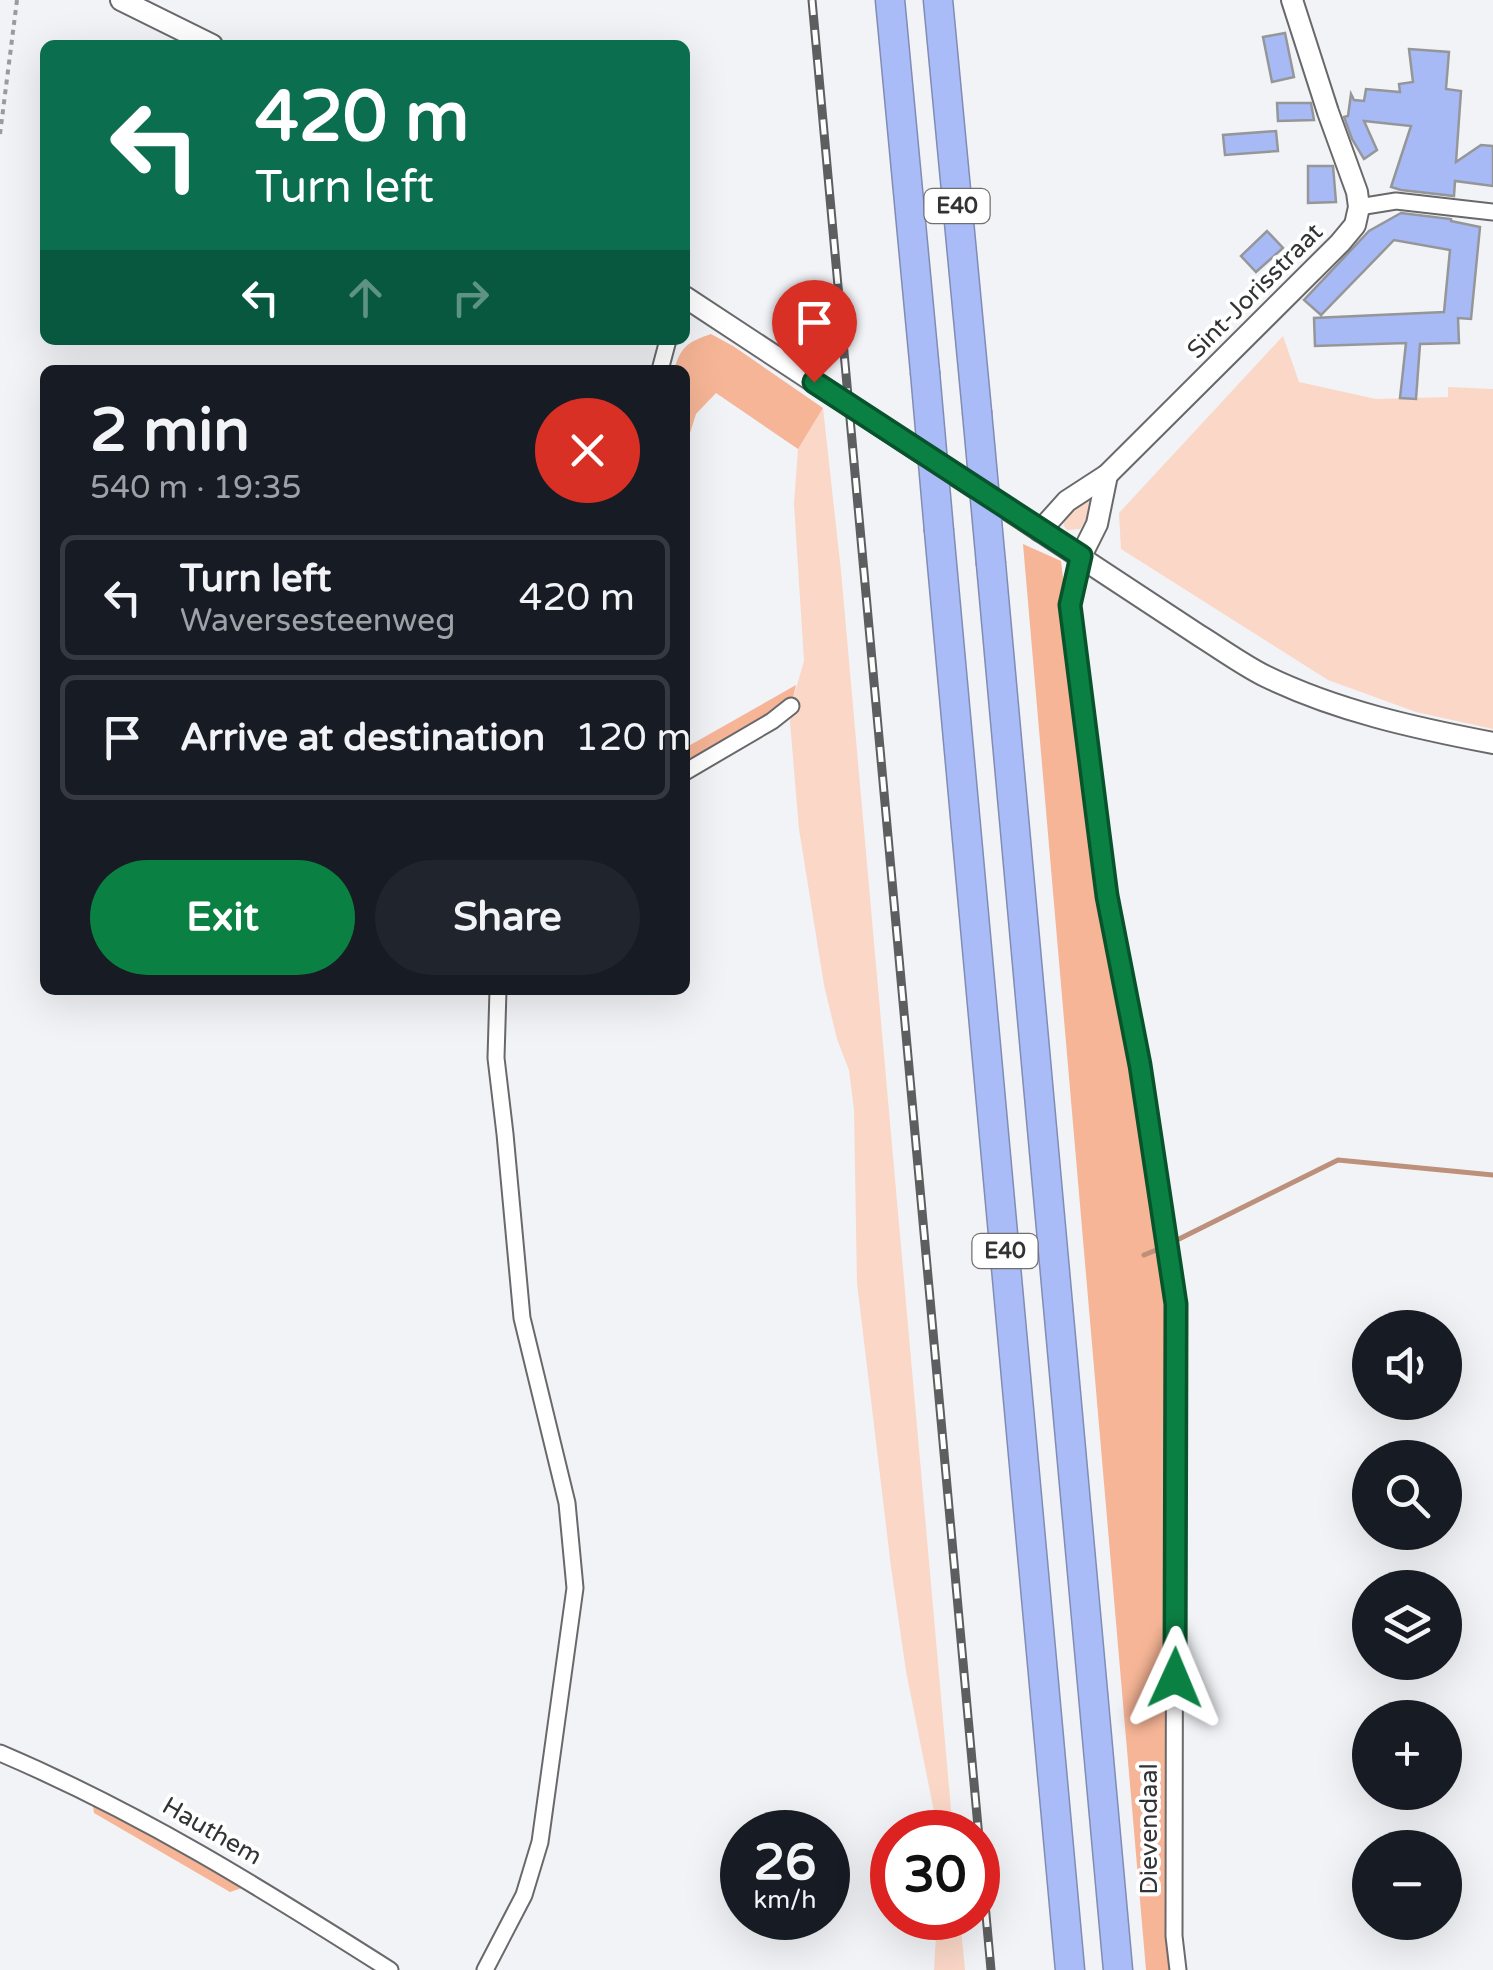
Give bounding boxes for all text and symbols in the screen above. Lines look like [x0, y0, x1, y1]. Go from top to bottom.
text: 420 m [255, 76, 469, 160]
icon: left [90, 80, 220, 210]
text: Turn left [255, 161, 434, 215]
road number: E40 [924, 189, 990, 223]
street label: Sint-Jorisstraat [1181, 217, 1329, 365]
icon: left [233, 270, 288, 325]
icon: ahead [338, 270, 393, 325]
icon: right [443, 270, 498, 325]
pin [772, 280, 857, 383]
icon: arrive [787, 295, 842, 350]
text: 2 min [90, 395, 250, 467]
button: close [535, 398, 640, 503]
text: 540 m · 19:35 [90, 469, 302, 507]
text: Turn left [180, 556, 331, 602]
icon: left [95, 570, 150, 625]
text: 420 m [519, 575, 635, 621]
text: Waversesteenweg [180, 602, 455, 640]
icon: arrive [95, 710, 150, 765]
text: Arrive at destination [180, 715, 545, 761]
text: 120 m [575, 715, 691, 761]
button: Exit [90, 860, 355, 975]
button: Share [375, 860, 640, 975]
road number: E40 [972, 1234, 1038, 1268]
map controls [1352, 1310, 1462, 1940]
button: sound [1352, 1310, 1462, 1420]
button: search [1352, 1440, 1462, 1550]
button: layers [1352, 1570, 1462, 1680]
position arrow [1123, 1626, 1227, 1730]
button: + [1352, 1700, 1462, 1810]
street label: Dievendaal [1134, 1763, 1164, 1895]
street label: Hauthem [157, 1791, 267, 1871]
speed limit sign: 30 [870, 1810, 1000, 1940]
button: − [1352, 1830, 1462, 1940]
text: 26 [754, 1833, 816, 1893]
text: km/h [754, 1885, 816, 1915]

